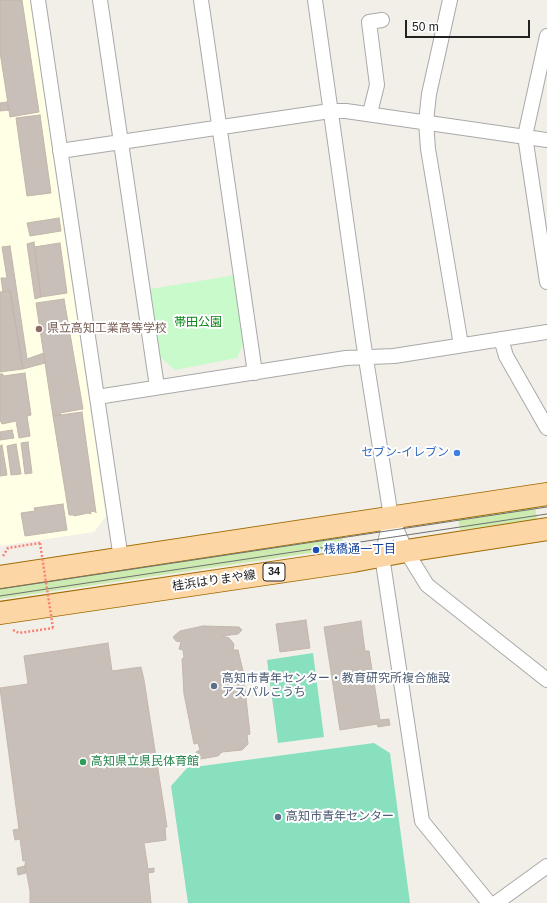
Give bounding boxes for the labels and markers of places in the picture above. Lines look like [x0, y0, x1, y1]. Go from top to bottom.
place label: 県立高知工業高等学校 [47, 322, 167, 336]
marker: 県立高知工業高等学校 [34, 324, 44, 334]
place label: セブン-イレブン [361, 446, 449, 460]
marker: セブン-イレブン [452, 448, 462, 458]
place label: 桟橋通一丁目 [324, 543, 396, 557]
marker: 桟橋通一丁目 [311, 545, 321, 555]
place label: 高知市青年センター・教育研究所複合施設 アスパルこうち [222, 672, 450, 700]
marker: 高知市青年センター・教育研究所複合施設 アスパルこうち [209, 681, 219, 691]
place label: 高知県立県民体育館 [91, 755, 199, 769]
marker: 高知県立県民体育館 [78, 757, 88, 767]
place label: 高知市青年センター [286, 810, 394, 824]
marker: 高知市青年センター [273, 812, 283, 822]

